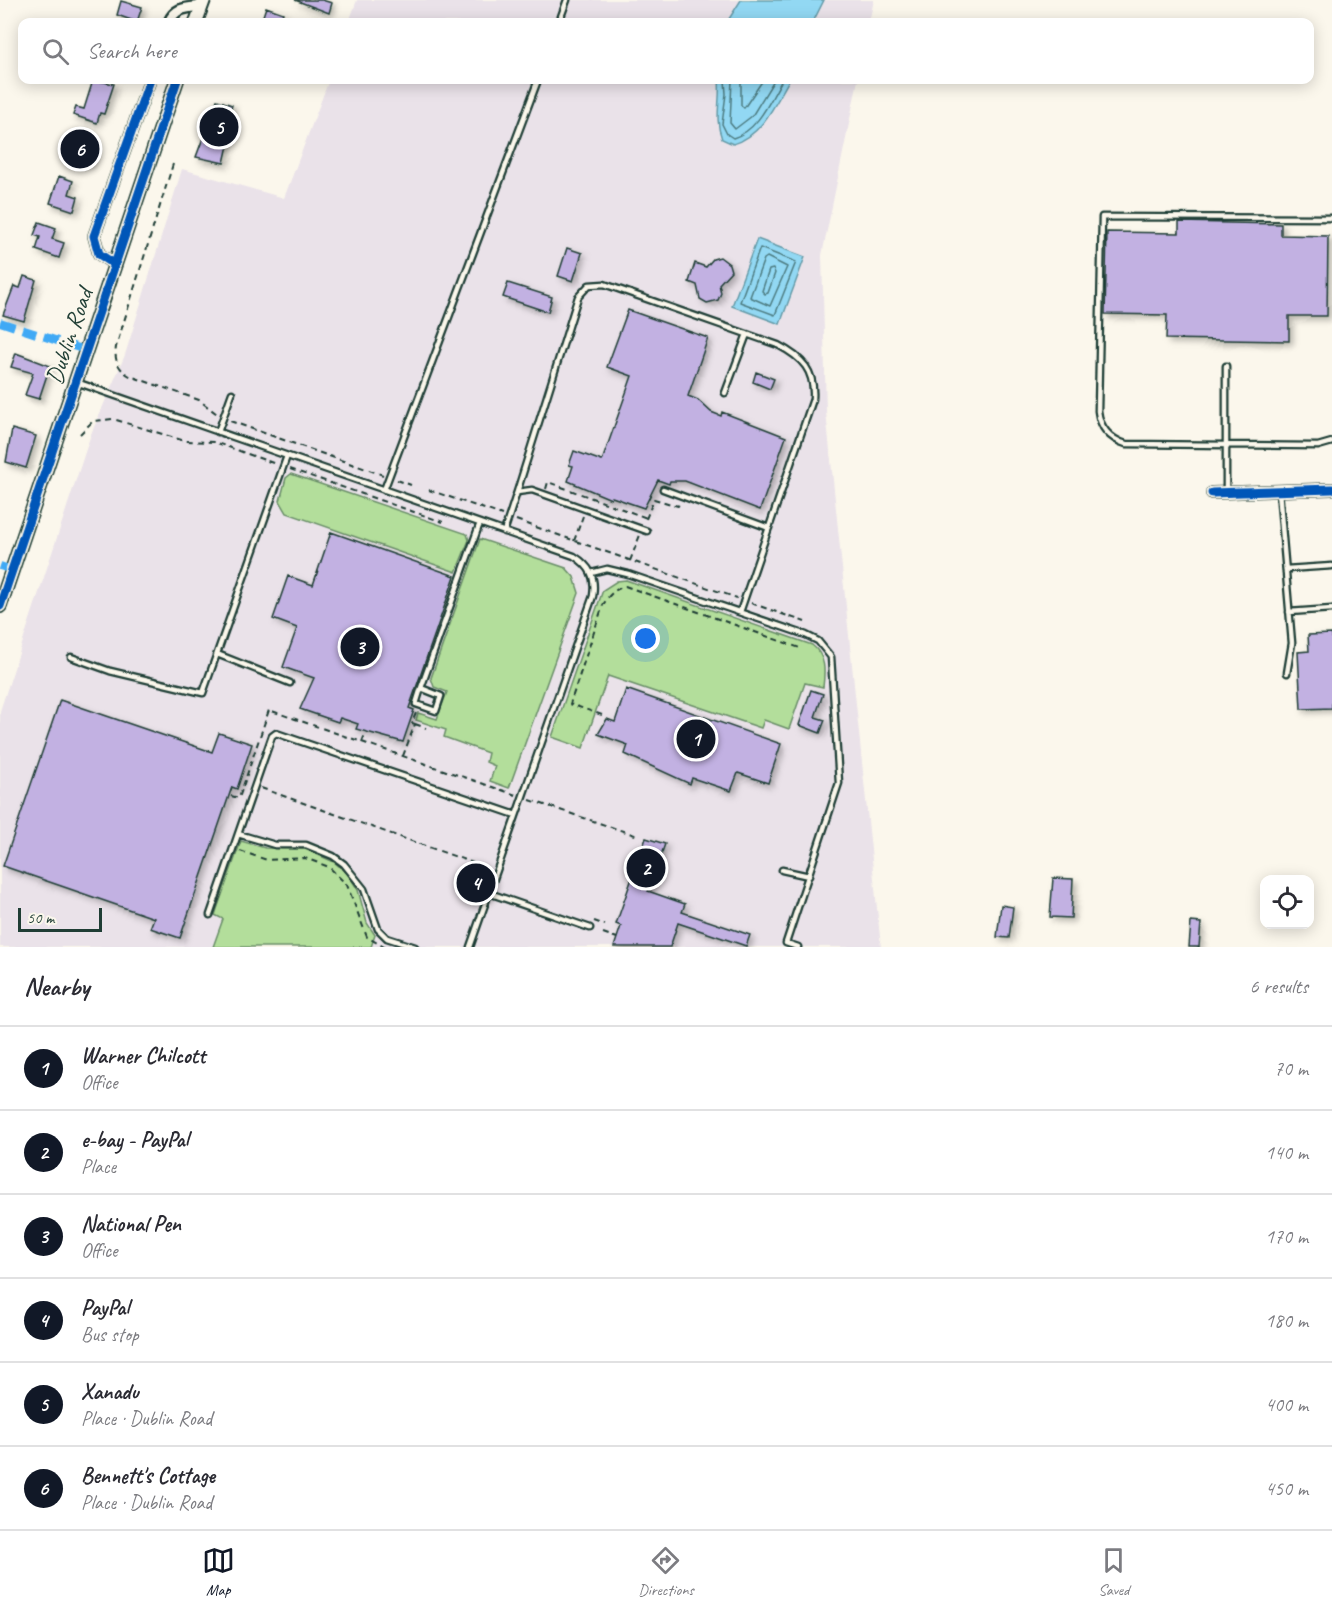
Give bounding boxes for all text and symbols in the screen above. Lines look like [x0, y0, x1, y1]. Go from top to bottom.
search box [18, 18, 1314, 84]
icon: search [39, 35, 72, 68]
text: Search here [87, 37, 177, 65]
pin: 5 [200, 104, 238, 150]
pin: 6 [60, 126, 100, 172]
street label: Dublin Road [39, 281, 100, 388]
pin: 3 [340, 624, 380, 670]
your location [631, 624, 660, 653]
pin: 1 [676, 716, 716, 762]
pin: 2 [626, 846, 666, 890]
pin: 4 [456, 860, 496, 906]
map controls [1260, 875, 1314, 929]
button: locate [1260, 875, 1314, 929]
scale bar [18, 905, 102, 932]
text: 50 m [27, 908, 54, 928]
text: Nearby [24, 970, 89, 1003]
text: 6 results [1249, 974, 1308, 999]
text: Warner Chilcott [81, 1042, 205, 1070]
text: 1 [39, 1056, 48, 1081]
text: 70 m [1274, 1056, 1308, 1081]
text: Office [81, 1070, 118, 1095]
text: e-bay - PayPal [81, 1126, 189, 1154]
text: 2 [39, 1140, 48, 1165]
text: 140 m [1265, 1140, 1308, 1165]
text: Place [81, 1154, 116, 1179]
text: National Pen [81, 1210, 181, 1238]
text: 3 [39, 1224, 48, 1249]
text: 170 m [1265, 1224, 1308, 1249]
text: Office [81, 1238, 118, 1263]
text: PayPal [81, 1294, 129, 1322]
text: 4 [39, 1308, 48, 1333]
text: 180 m [1265, 1308, 1308, 1333]
text: Bus stop [81, 1322, 139, 1347]
text: Xanadu [81, 1378, 138, 1406]
text: 5 [39, 1392, 48, 1417]
text: 400 m [1265, 1392, 1308, 1417]
text: Place · Dublin Road [81, 1406, 212, 1431]
text: Bennett's Cottage [81, 1462, 215, 1490]
text: 6 [39, 1476, 48, 1501]
text: 450 m [1265, 1476, 1308, 1501]
text: Place · Dublin Road [81, 1490, 212, 1515]
tab: Map [202, 1544, 235, 1600]
tab: Directions [638, 1544, 694, 1600]
tab: Saved [1097, 1544, 1130, 1600]

